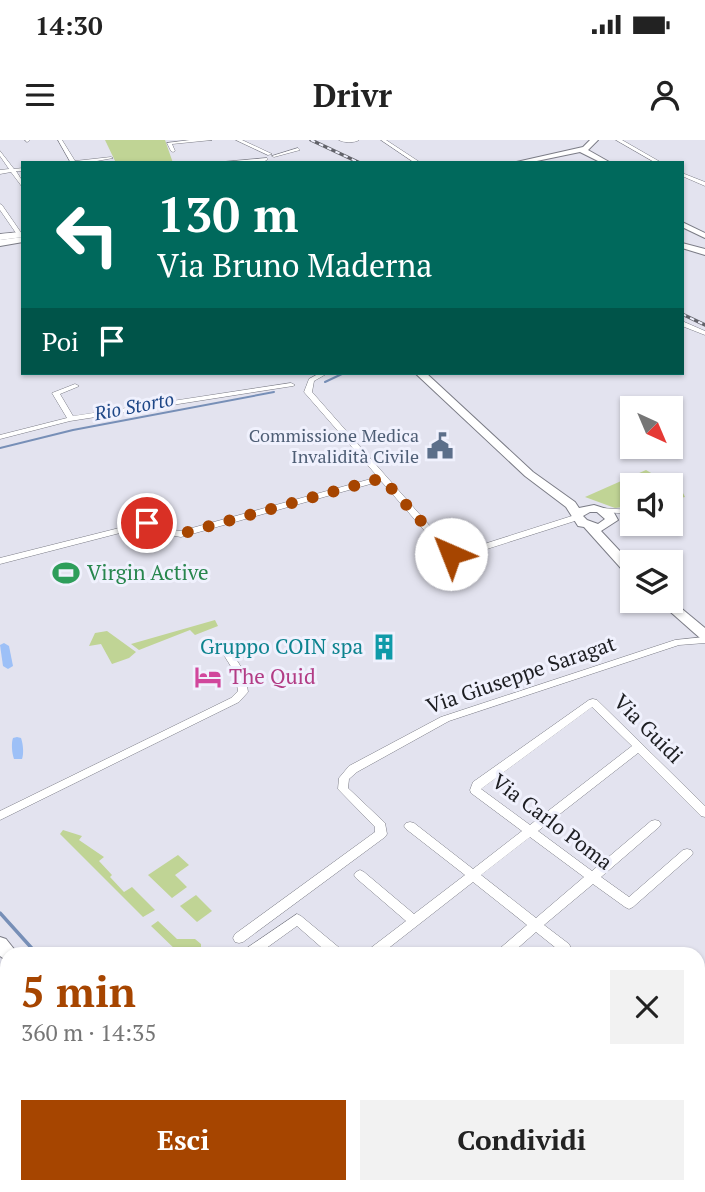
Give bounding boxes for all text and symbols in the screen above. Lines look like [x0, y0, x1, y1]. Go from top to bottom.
text: 14:30 [35, 8, 103, 42]
text: Drivr [313, 74, 392, 116]
icon: menu [21, 76, 59, 114]
icon: person [646, 76, 684, 114]
text: 130 m [157, 181, 299, 246]
icon: left [42, 189, 133, 280]
text: Via Bruno Maderna [157, 244, 433, 286]
icon: arrive [93, 322, 131, 360]
text: Poi [42, 324, 79, 358]
water label: Rio Storto [91, 386, 176, 426]
north arrow [620, 396, 682, 458]
map controls [620, 396, 683, 613]
place label: Commissione Medica Invalidità Civile [249, 423, 419, 468]
public building icon: Commissione Medica Invalidità Civile [425, 431, 455, 461]
button: sound [620, 473, 683, 536]
pin [117, 493, 177, 553]
icon: arrive [128, 504, 166, 542]
position arrow [414, 517, 488, 591]
button: layers [620, 550, 683, 613]
sports icon: Virgin Active [51, 558, 81, 588]
place label: Virgin Active [87, 558, 209, 586]
street label: Via Giuseppe Saragat [422, 628, 619, 720]
place label: Gruppo COIN spa [200, 632, 363, 660]
building icon: Gruppo COIN spa [369, 632, 399, 662]
hotel icon: The Quid [193, 662, 223, 692]
place label: The Quid [229, 662, 316, 690]
street label: Via Guidi [608, 688, 689, 769]
street label: Via Carlo Poma [487, 767, 619, 876]
text: 5 min [21, 963, 136, 1019]
button: close [610, 970, 684, 1044]
text: 360 m · 14:35 [21, 1017, 156, 1048]
button: Esci [21, 1100, 346, 1180]
button: Condividi [360, 1100, 684, 1180]

